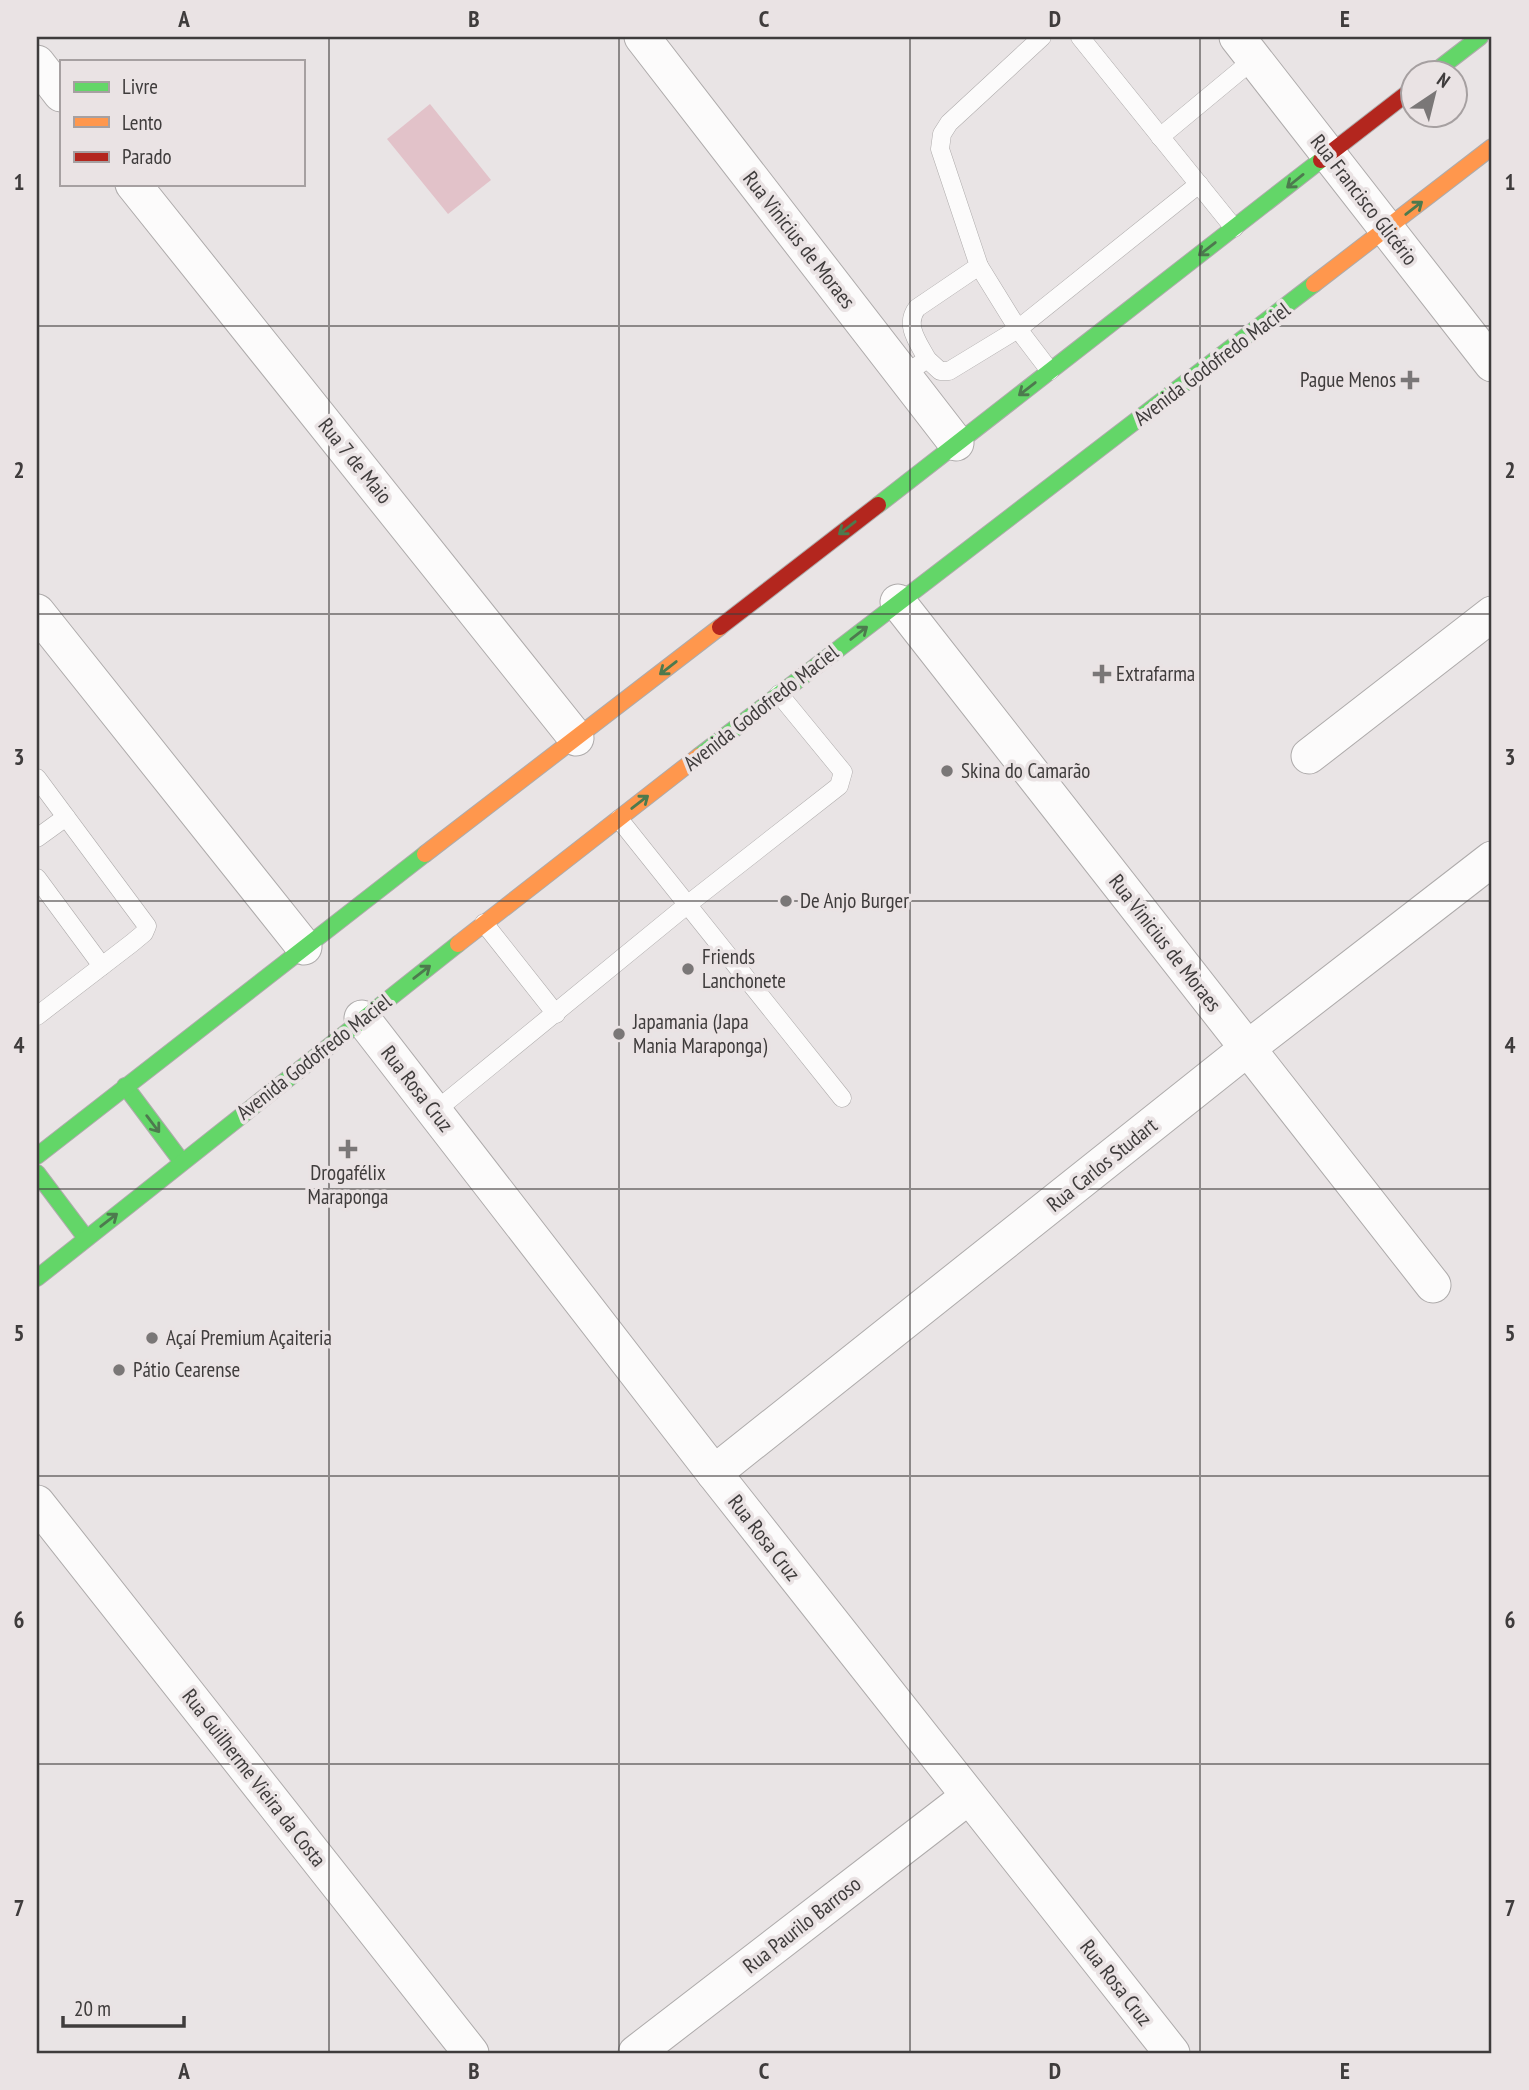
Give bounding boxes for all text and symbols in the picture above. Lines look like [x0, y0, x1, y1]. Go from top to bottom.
text: A [177, 4, 190, 33]
text: B [468, 4, 480, 33]
text: C [759, 4, 770, 33]
text: D [1049, 4, 1061, 33]
text: E [1340, 4, 1350, 33]
legend [60, 60, 304, 186]
north arrow [1400, 60, 1470, 130]
text: N [1433, 67, 1455, 93]
text: Livre [122, 73, 158, 100]
text: Lento [122, 109, 162, 136]
street label: Rua Francisco Glicério [1305, 129, 1424, 271]
text: Parado [122, 143, 172, 170]
street label: Rua Vinicius de Moraes [737, 166, 861, 314]
text: 1 [14, 167, 25, 196]
text: 1 [1505, 167, 1516, 196]
one-way arrow [1286, 173, 1304, 189]
one-way arrow [1405, 200, 1423, 215]
one-way arrow [1198, 242, 1216, 257]
street label: Avenida Godofredo Maciel [1128, 296, 1295, 431]
place label: Pague Menos [1300, 366, 1396, 393]
marker: Pague Menos [1402, 372, 1418, 388]
one-way arrow [1018, 381, 1037, 396]
street label: Rua 7 de Maio [313, 412, 398, 509]
text: 2 [14, 455, 25, 484]
text: 2 [1505, 455, 1516, 484]
one-way arrow [839, 521, 857, 536]
one-way arrow [849, 625, 867, 640]
street label: Avenida Godofredo Maciel [678, 639, 844, 776]
one-way arrow [659, 660, 677, 675]
place label: Extrafarma [1116, 660, 1195, 687]
marker: Extrafarma [1094, 666, 1110, 682]
text: 3 [14, 742, 25, 771]
text: 3 [1505, 742, 1516, 771]
place label: Skina do Camarão [961, 757, 1090, 784]
marker: Skina do Camarão [939, 763, 955, 779]
one-way arrow [631, 795, 649, 810]
street label: Rua Vinicius de Moraes [1103, 869, 1227, 1017]
place label: De Anjo Burger [800, 887, 909, 914]
marker: De Anjo Burger [778, 893, 794, 909]
place label: Friends Lanchonete [702, 943, 786, 994]
marker: Friends Lanchonete [680, 961, 696, 977]
one-way arrow [412, 964, 431, 979]
street label: Avenida Godofredo Maciel [231, 988, 397, 1125]
place label: Japamania (Japa Mania Maraponga) [632, 1008, 767, 1059]
marker: Japamania (Japa Mania Maraponga) [611, 1026, 627, 1042]
text: 4 [14, 1030, 25, 1059]
text: 4 [1505, 1030, 1516, 1059]
street label: Rua Rosa Cruz [375, 1040, 459, 1137]
street label: Rua Carlos Studart [1041, 1112, 1163, 1217]
one-way arrow [146, 1114, 161, 1133]
marker: Drogafélix Maraponga [340, 1141, 356, 1157]
place label: Drogafélix Maraponga [308, 1159, 388, 1210]
one-way arrow [100, 1212, 118, 1227]
text: 5 [14, 1318, 25, 1347]
text: 5 [1505, 1318, 1516, 1347]
place label: Açaí Premium Açaiteria [166, 1324, 332, 1351]
marker: Açaí Premium Açaiteria [144, 1330, 160, 1346]
place label: Pátio Cearense [133, 1356, 240, 1383]
marker: Pátio Cearense [111, 1362, 127, 1378]
street label: Rua Rosa Cruz [722, 1489, 806, 1586]
text: 6 [14, 1605, 25, 1634]
text: 6 [1505, 1605, 1516, 1634]
street label: Rua Guilherme Vieira da Costa [177, 1683, 332, 1872]
street label: Rua Paurilo Barroso [737, 1870, 866, 1979]
text: 7 [14, 1893, 25, 1922]
text: 7 [1505, 1893, 1516, 1922]
street label: Rua Rosa Cruz [1074, 1934, 1158, 2031]
scale bar [63, 1985, 184, 2029]
text: 20 m [74, 1995, 111, 2022]
text: A [177, 2056, 190, 2085]
text: B [468, 2056, 480, 2085]
text: C [759, 2056, 770, 2085]
text: D [1049, 2056, 1061, 2085]
text: E [1340, 2056, 1350, 2085]

